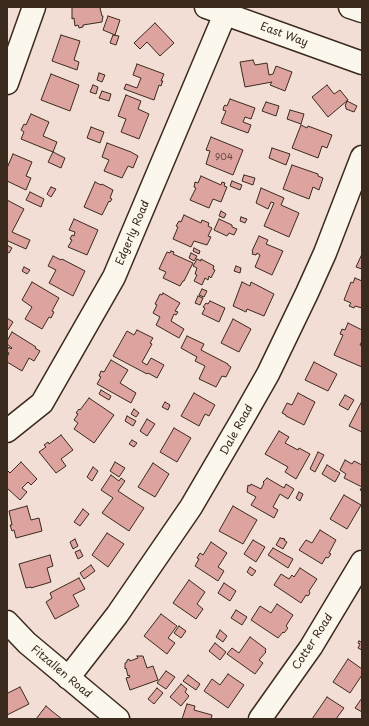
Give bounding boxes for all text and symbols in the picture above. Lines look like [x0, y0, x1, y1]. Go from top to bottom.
street label: East Way [258, 20, 310, 50]
house number: 904 [215, 153, 233, 163]
street label: Edgerly Road [113, 198, 153, 268]
street label: Dale Road [218, 403, 256, 457]
street label: Cotter Road [290, 611, 336, 673]
street label: Fitzallen Road [28, 643, 94, 701]

